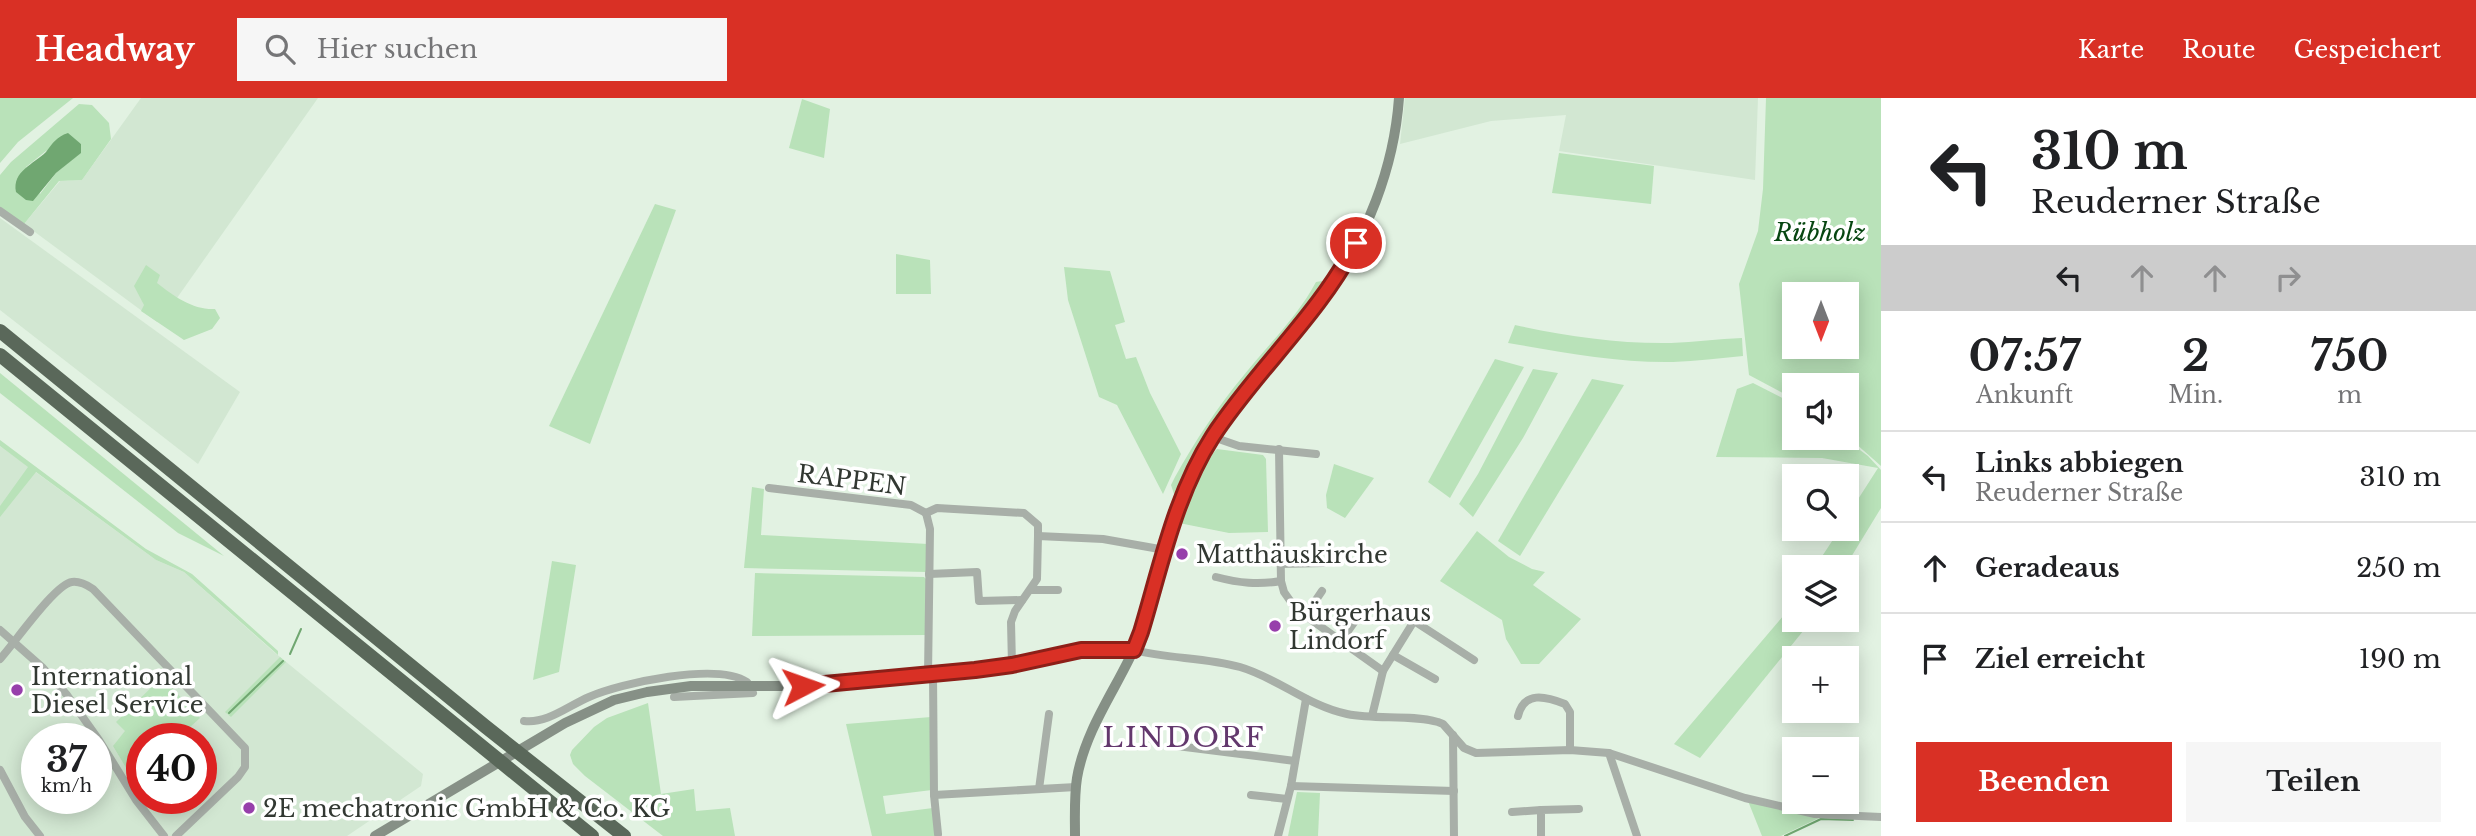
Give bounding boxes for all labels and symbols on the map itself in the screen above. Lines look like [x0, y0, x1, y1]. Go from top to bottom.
pin [1326, 213, 1386, 273]
park label: Rübholz [1773, 218, 1866, 247]
north arrow [1782, 282, 1858, 359]
street label: RAPPEN [796, 459, 908, 501]
place label: Matthäuskirche [1196, 540, 1388, 569]
marker: Matthäuskirche [1174, 546, 1190, 562]
place label: Bürgerhaus Lindorf [1289, 598, 1431, 655]
marker: Bürgerhaus Lindorf [1267, 618, 1283, 634]
position arrow [766, 649, 840, 723]
place label: International Diesel Service [31, 662, 204, 719]
marker: International Diesel Service [9, 682, 25, 698]
district label: LINDORF [1103, 720, 1265, 755]
speed limit sign: 40 [126, 723, 217, 814]
place label: 2E mechatronic GmbH & Co. KG [263, 794, 670, 823]
marker: 2E mechatronic GmbH & Co. KG [241, 800, 257, 816]

